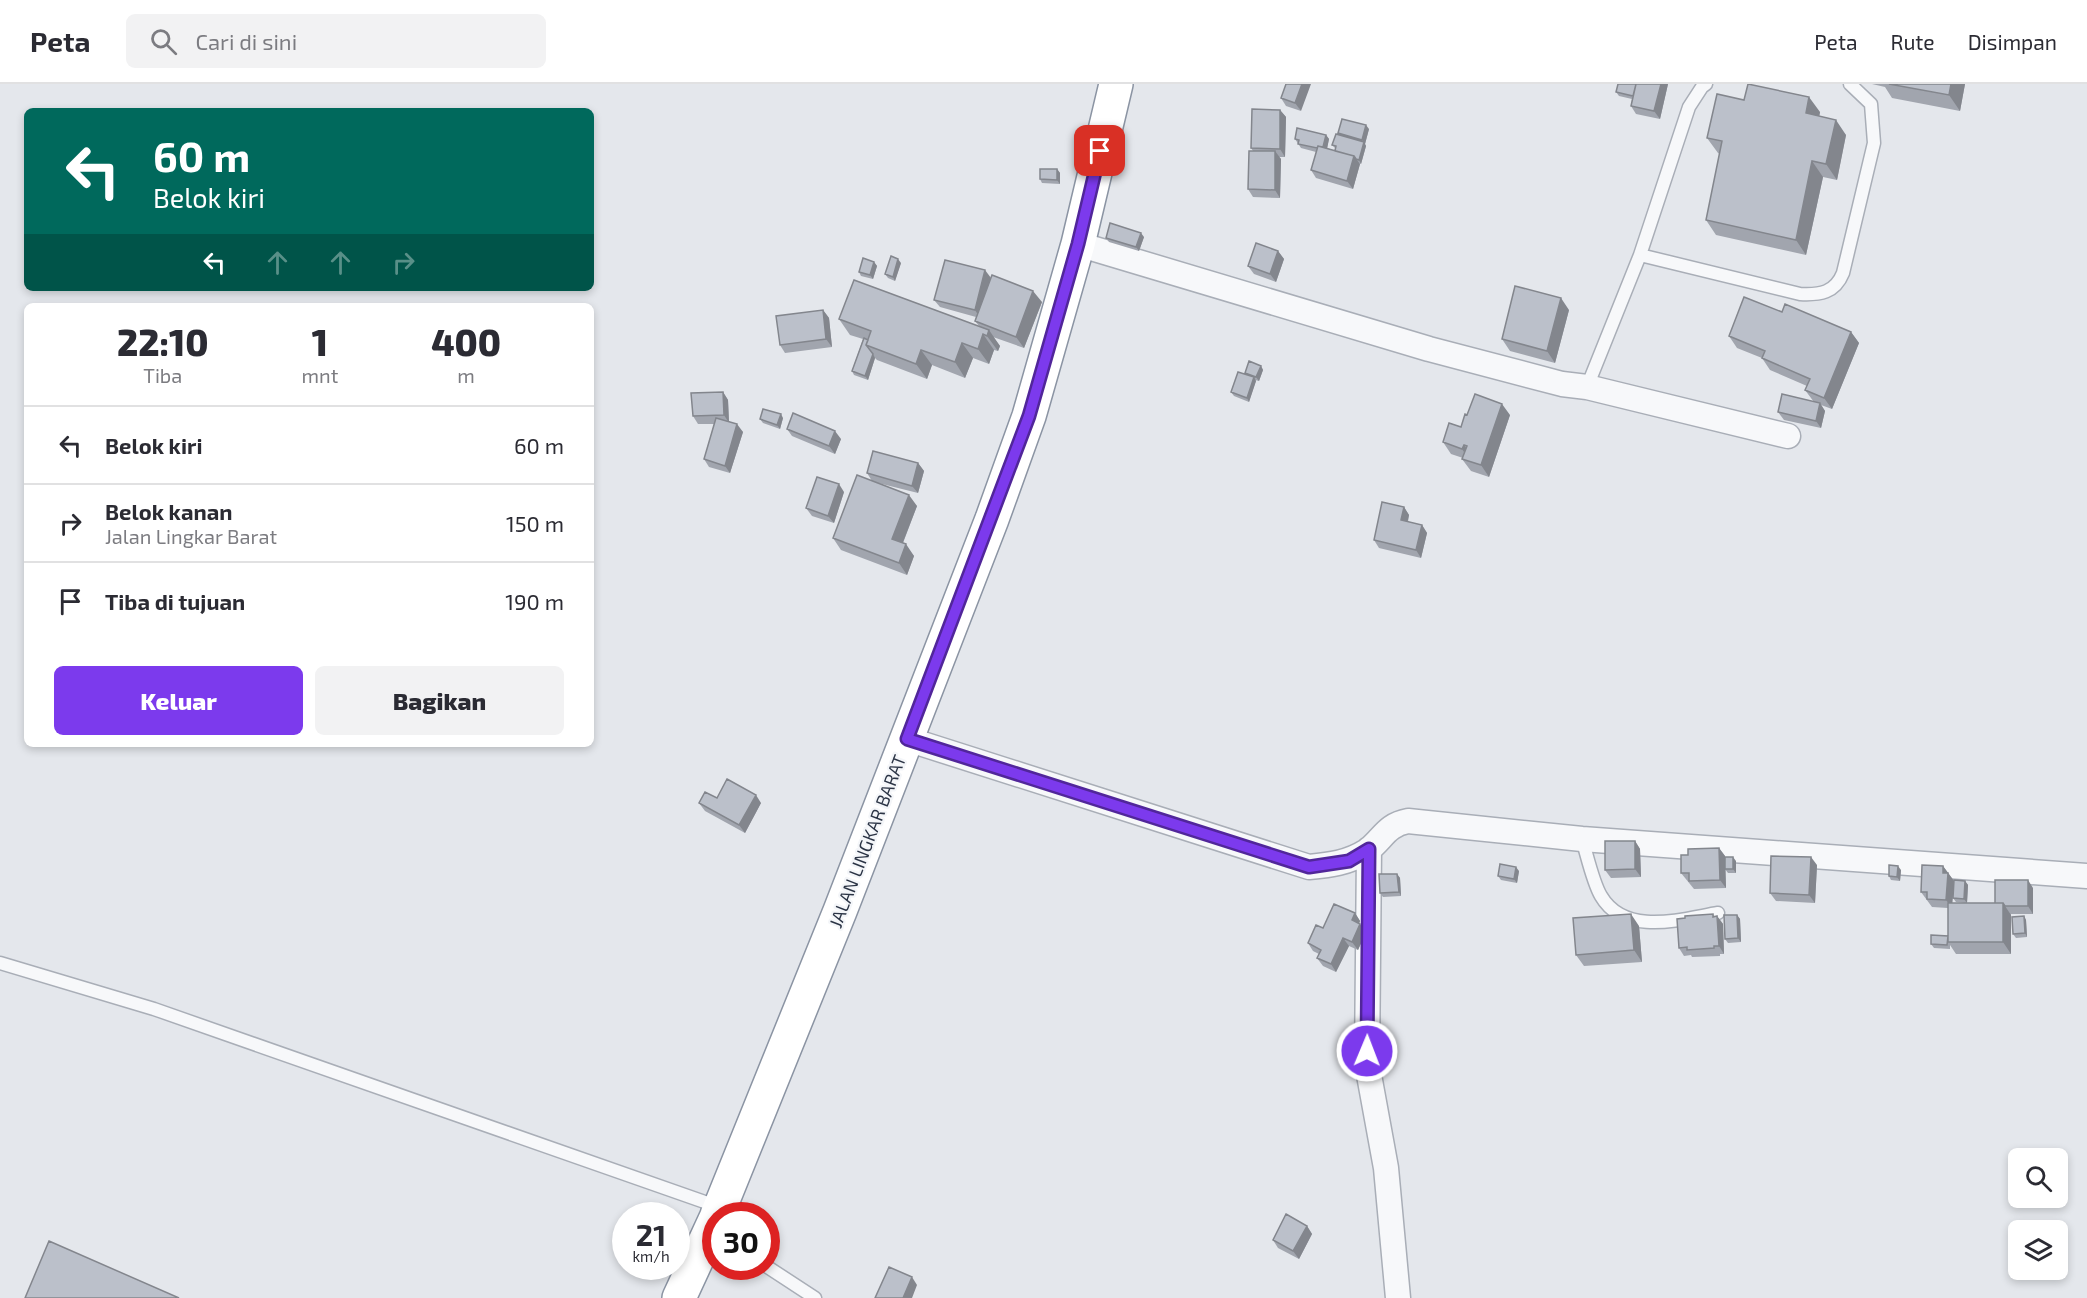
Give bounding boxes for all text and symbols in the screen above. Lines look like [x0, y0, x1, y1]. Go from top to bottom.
search box [126, 14, 546, 68]
text: Peta [30, 24, 90, 58]
icon: search [147, 25, 180, 58]
text: Cari di sini [195, 28, 297, 54]
text: Peta [1814, 29, 1857, 54]
text: Rute [1890, 29, 1935, 54]
text: Disimpan [1968, 29, 2057, 54]
pin [1074, 125, 1125, 176]
text: 60 m [153, 130, 250, 180]
icon: left [54, 132, 132, 210]
icon: arrive [1083, 134, 1116, 167]
text: Belok kiri [153, 181, 265, 213]
icon: left [198, 246, 231, 279]
icon: ahead [261, 246, 294, 279]
icon: ahead [324, 246, 357, 279]
icon: right [387, 246, 420, 279]
text: 22:10 [117, 320, 209, 363]
text: 1 [312, 320, 328, 363]
text: 400 [431, 320, 501, 363]
text: Tiba [143, 363, 182, 387]
text: mnt [302, 363, 338, 387]
text: m [457, 363, 475, 387]
icon: left [54, 429, 87, 462]
text: Belok kiri [105, 432, 202, 458]
text: 60 m [514, 432, 564, 458]
text: Belok kanan [105, 498, 232, 524]
icon: right [54, 507, 87, 540]
text: 150 m [506, 510, 564, 536]
text: Jalan Lingkar Barat [105, 524, 277, 548]
icon: arrive [54, 585, 87, 618]
text: Tiba di tujuan [105, 588, 245, 614]
text: 190 m [505, 588, 564, 614]
button: Keluar [54, 666, 303, 735]
button: Bagikan [315, 666, 564, 735]
street label: JALAN LINGKAR BARAT [824, 751, 910, 931]
position arrow [1335, 1019, 1399, 1083]
map controls [2008, 1148, 2068, 1280]
button: search [2008, 1148, 2068, 1208]
speed limit sign: 30 [702, 1202, 780, 1280]
text: 21 [636, 1216, 666, 1252]
button: layers [2008, 1220, 2068, 1280]
text: km/h [632, 1247, 670, 1265]

